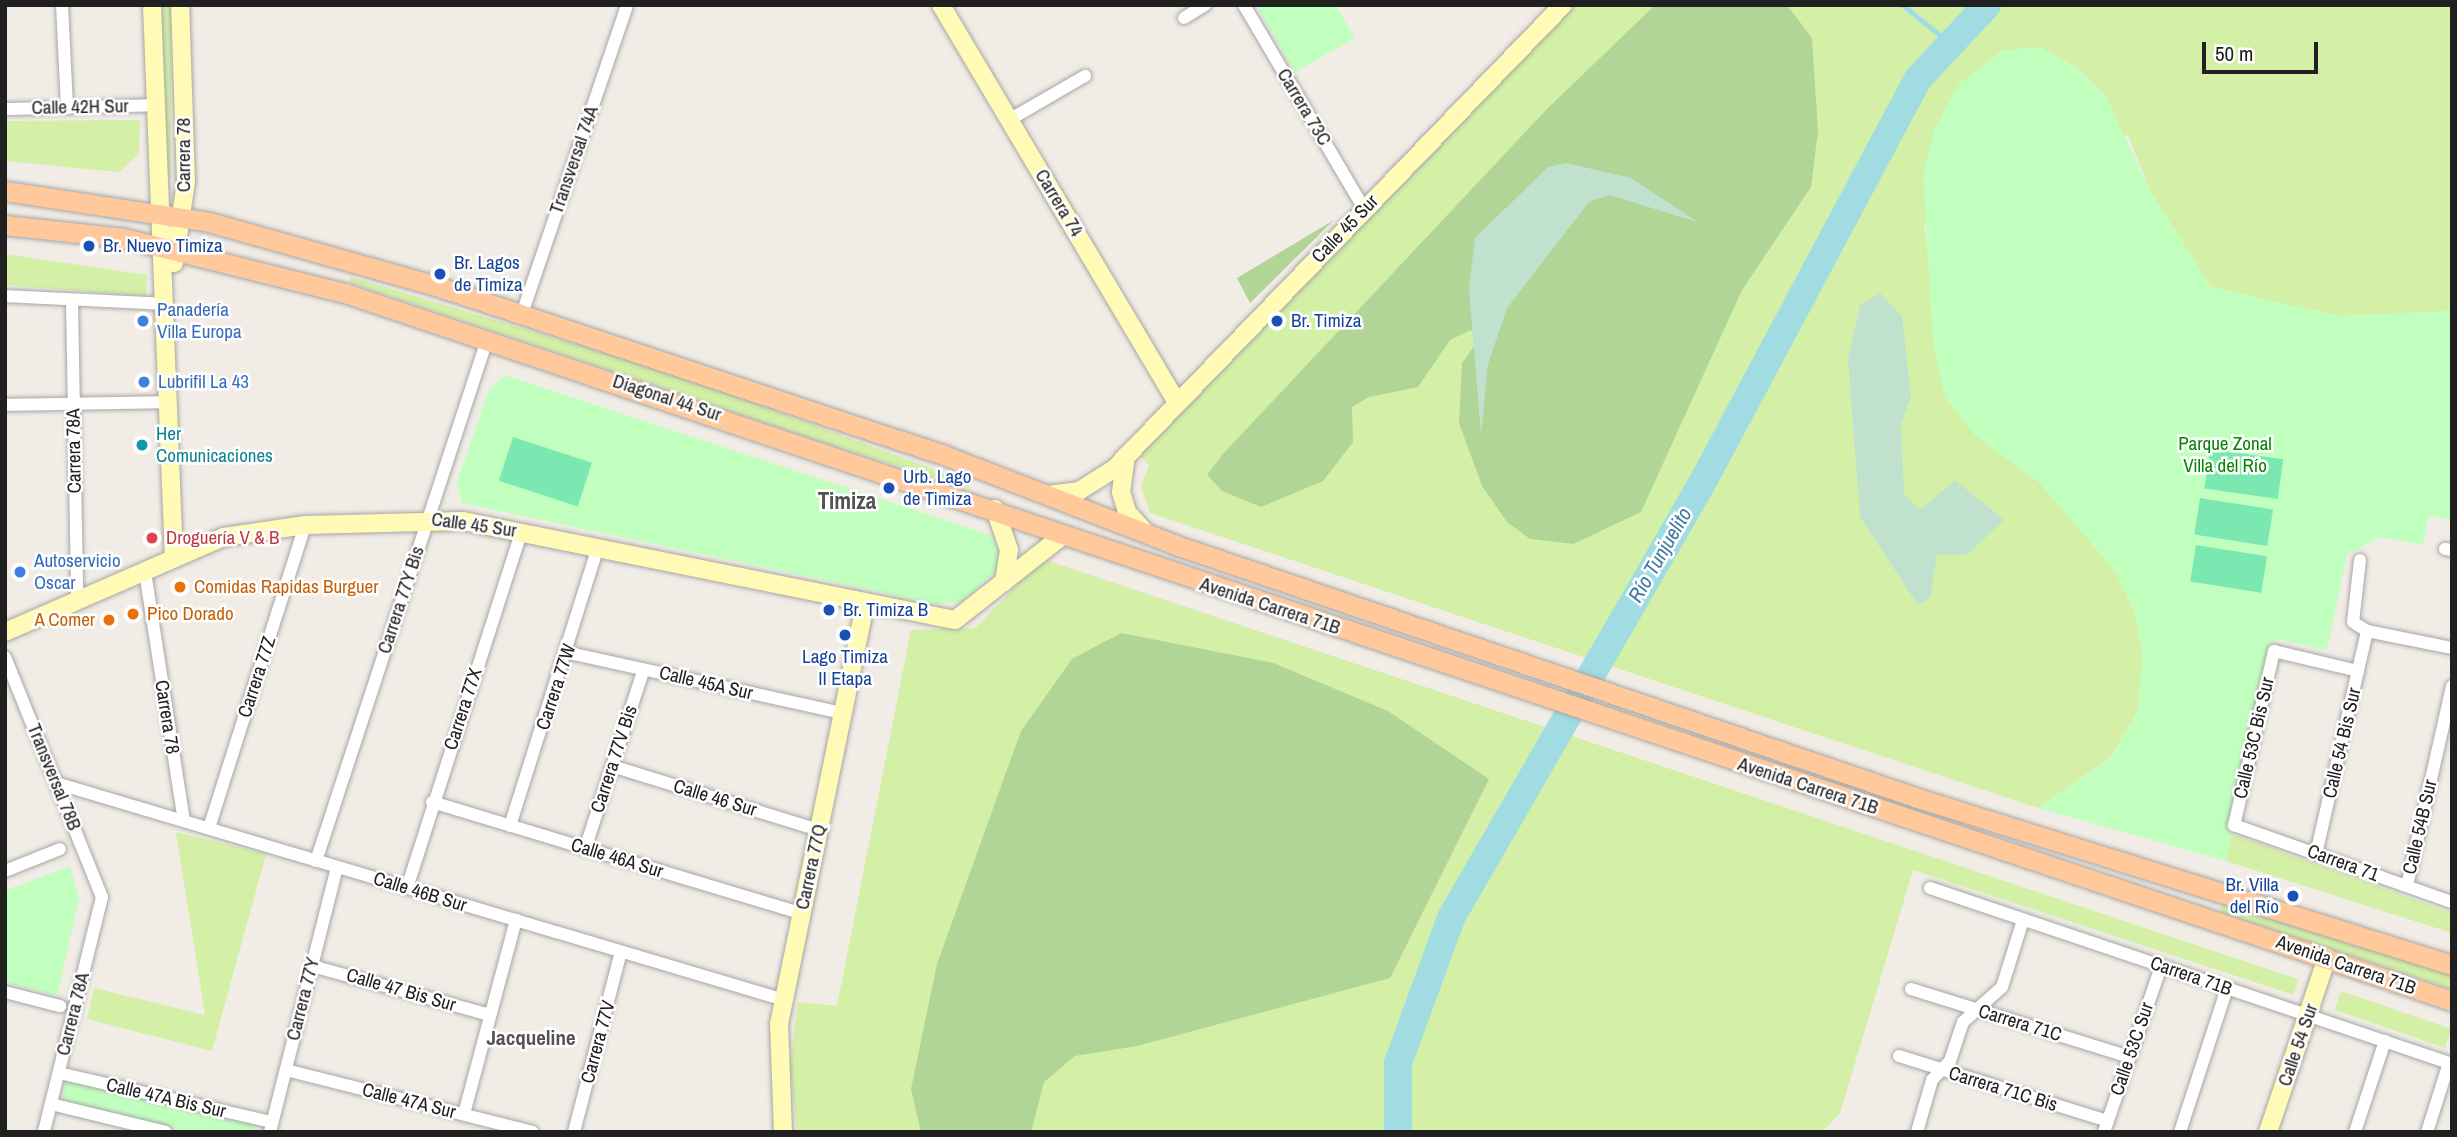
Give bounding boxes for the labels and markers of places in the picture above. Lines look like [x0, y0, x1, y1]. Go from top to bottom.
place label: Br. Nuevo Timiza [103, 235, 223, 257]
marker: Br. Nuevo Timiza [81, 238, 97, 254]
place label: Br. Lagos de Timiza [454, 252, 523, 296]
marker: Br. Lagos de Timiza [432, 266, 448, 282]
place label: Panadería Villa Europa [157, 299, 242, 343]
place label: Br. Timiza [1291, 310, 1362, 332]
marker: Panadería Villa Europa [135, 313, 151, 329]
marker: Br. Timiza [1269, 313, 1285, 329]
place label: Lubrifil La 43 [158, 371, 249, 393]
marker: Lubrifil La 43 [136, 374, 152, 390]
place label: Her Comunicaciones [156, 423, 273, 467]
marker: Her Comunicaciones [134, 437, 150, 453]
place label: Urb. Lago de Timiza [903, 466, 972, 510]
marker: Urb. Lago de Timiza [881, 480, 897, 496]
place label: Droguería V & B [166, 527, 279, 549]
marker: Droguería V & B [144, 530, 160, 546]
place label: Autoservicio Oscar [34, 550, 121, 594]
marker: Autoservicio Oscar [12, 564, 28, 580]
place label: Comidas Rapidas Burguer [194, 576, 378, 598]
marker: Comidas Rapidas Burguer [172, 579, 188, 595]
place label: Br. Timiza B [843, 599, 928, 621]
marker: Br. Timiza B [821, 602, 837, 618]
place label: Pico Dorado [147, 603, 234, 625]
marker: Pico Dorado [125, 606, 141, 622]
place label: A Comer [34, 609, 95, 631]
marker: A Comer [101, 612, 117, 628]
marker: Lago Timiza II Etapa [837, 627, 853, 643]
place label: Lago Timiza II Etapa [802, 646, 888, 690]
place label: Br. Villa del Río [2226, 874, 2279, 918]
marker: Br. Villa del Río [2285, 888, 2301, 904]

